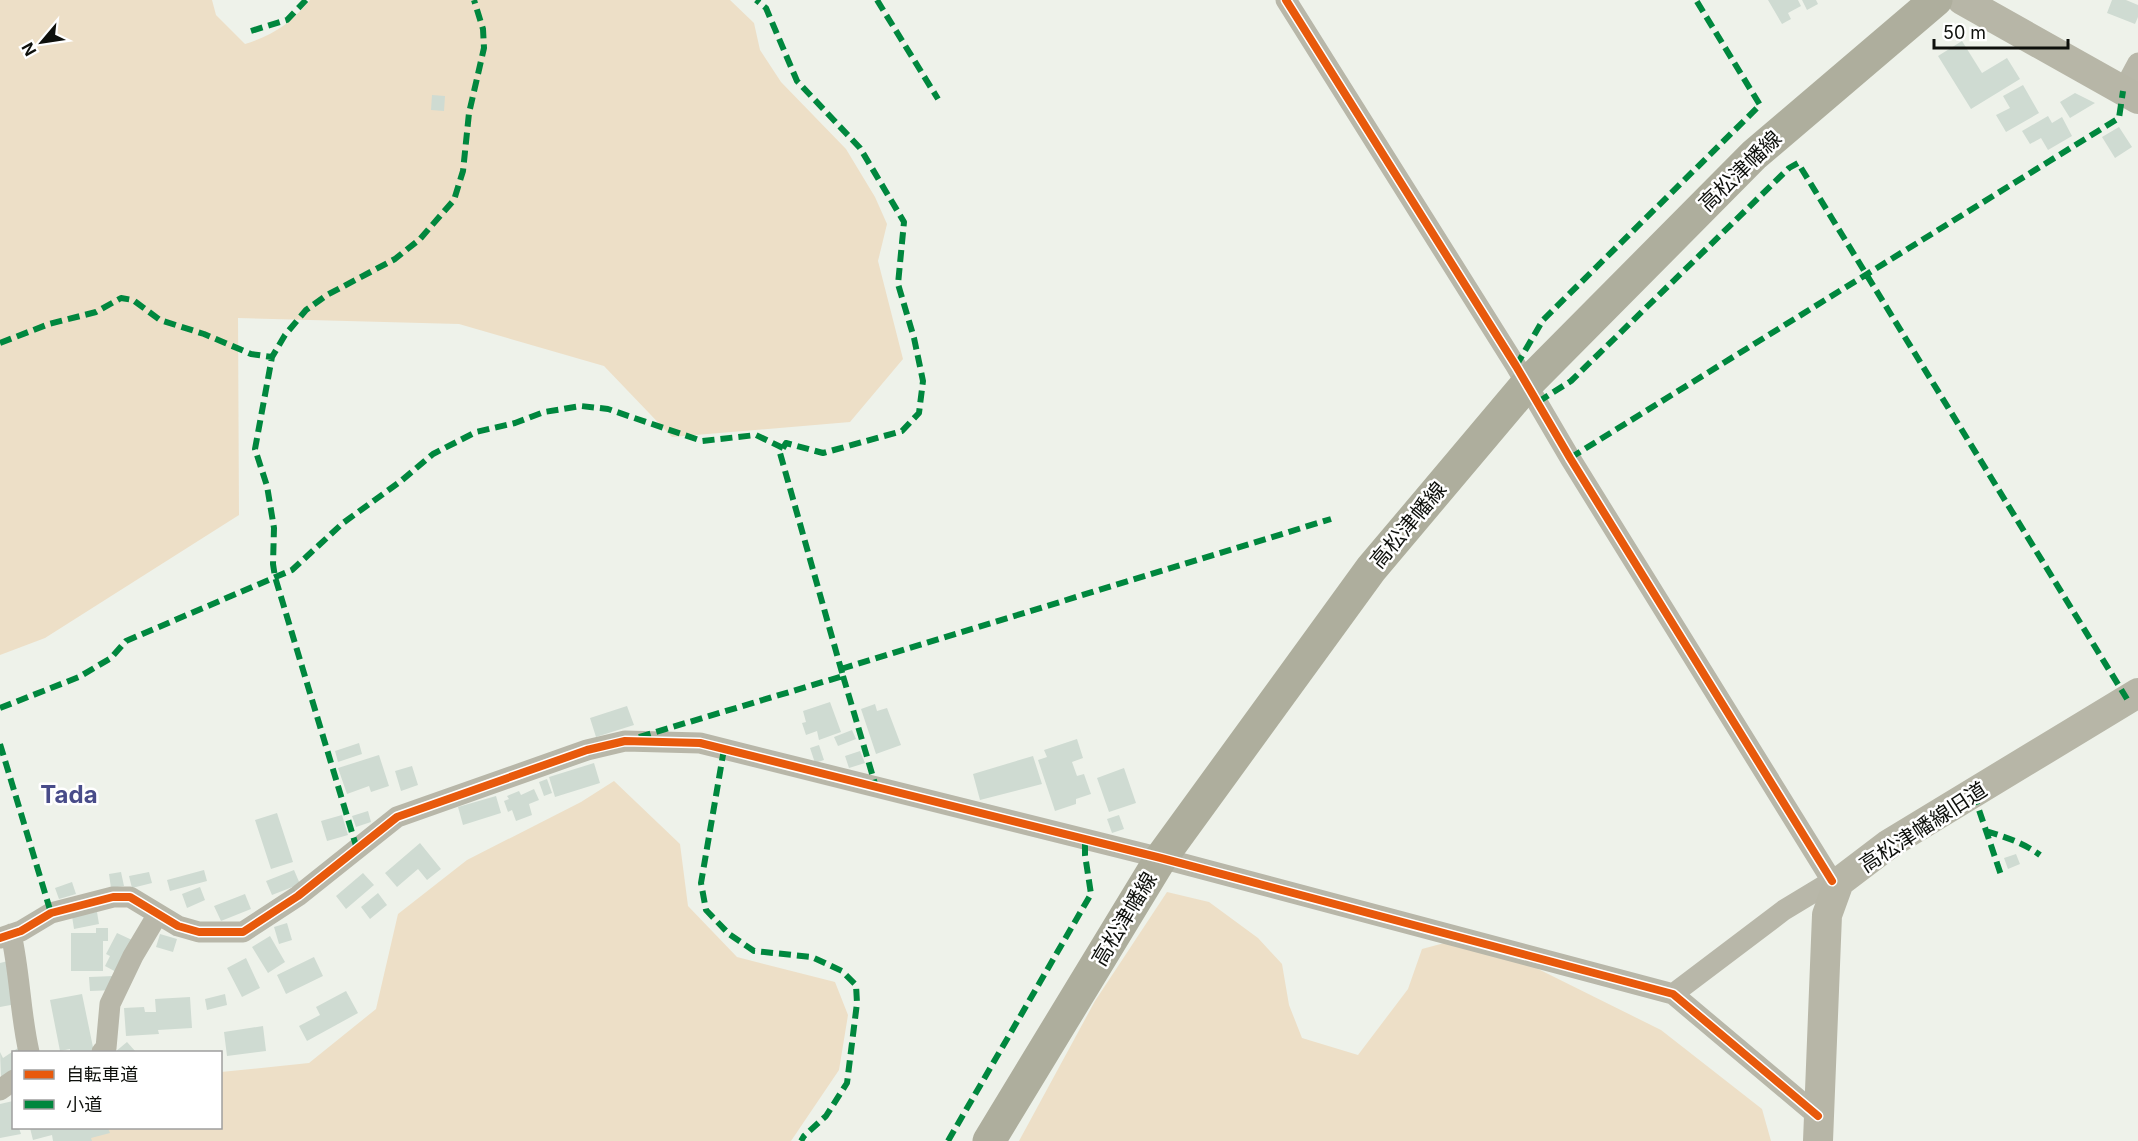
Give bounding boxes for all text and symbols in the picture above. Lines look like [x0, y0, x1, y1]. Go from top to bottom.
north arrow [12, 12, 72, 72]
scale bar [1934, 12, 2068, 50]
text: 50 m [1943, 22, 1986, 43]
text: N [17, 39, 41, 59]
street label: 高松津幡線 [1694, 126, 1786, 216]
street label: 高松津幡線 [1365, 477, 1451, 573]
street label: 高松津幡線旧道 [1855, 776, 1991, 878]
district label: Tada [40, 780, 98, 809]
street label: 高松津幡線 [1086, 868, 1162, 970]
legend [12, 1051, 222, 1129]
text: 自転車道 [66, 1064, 138, 1085]
text: 小道 [66, 1094, 102, 1115]

